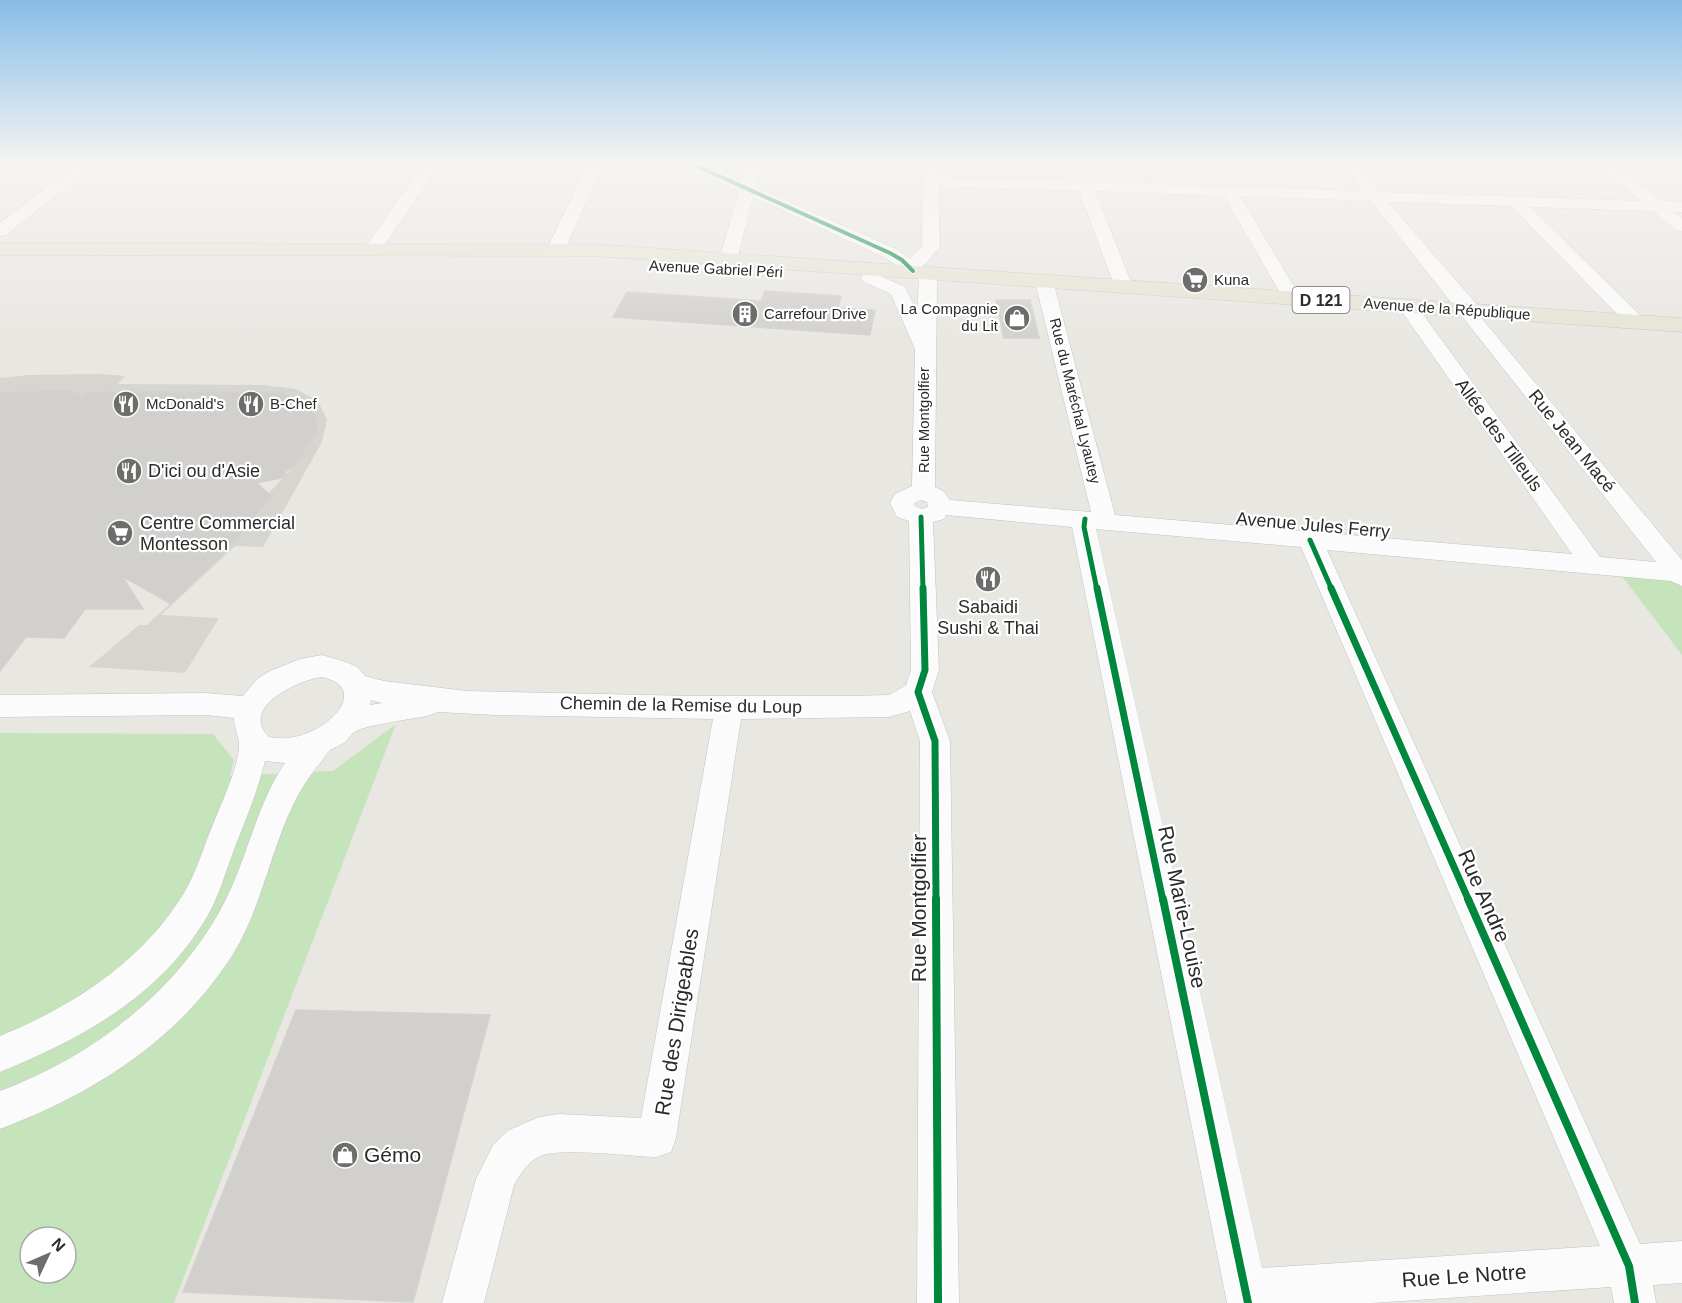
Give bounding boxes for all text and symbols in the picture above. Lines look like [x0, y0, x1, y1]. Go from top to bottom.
street label: Avenue Gabriel Péri [649, 257, 783, 280]
supermarket icon: Kuna [1180, 265, 1210, 295]
place label: Kuna [1214, 271, 1250, 288]
road number: D 121 [1292, 287, 1350, 313]
street label: Avenue de la République [1363, 294, 1531, 323]
building icon: Carrefour Drive [730, 299, 760, 329]
place label: La Compagnie du Lit [900, 300, 999, 334]
shop icon: La Compagnie du Lit [1002, 303, 1032, 333]
place label: Carrefour Drive [764, 305, 867, 322]
street label: Rue du Maréchal Lyautey [1047, 316, 1104, 486]
street label: Rue Montgolfier [915, 367, 932, 473]
street label: Allée des Tilleuls [1452, 375, 1546, 495]
street label: Rue Jean Macé [1525, 386, 1619, 496]
restaurant icon: McDonald's [111, 389, 141, 419]
restaurant icon: B-Chef [236, 389, 266, 419]
place label: McDonald's [146, 395, 224, 412]
place label: B-Chef [270, 395, 318, 412]
restaurant icon: D'ici ou d'Asie [114, 456, 144, 486]
place label: D'ici ou d'Asie [148, 461, 260, 481]
street label: Avenue Jules Ferry [1235, 508, 1391, 542]
place label: Centre Commercial Montesson [140, 513, 295, 554]
supermarket icon: Centre Commercial Montesson [105, 518, 135, 548]
restaurant icon: Sabaidi Sushi & Thai [973, 564, 1003, 594]
place label: Sabaidi Sushi & Thai [937, 597, 1039, 638]
street label: Chemin de la Remise du Loup [560, 693, 802, 717]
street label: Rue Marie-Louise [1154, 823, 1211, 990]
street label: Rue Montgolfier [907, 834, 930, 982]
street label: Rue Andre [1454, 846, 1515, 946]
street label: Rue des Dirigeables [650, 927, 703, 1117]
shop icon: Gémo [330, 1140, 360, 1170]
place label: Gémo [364, 1143, 421, 1166]
north arrow [18, 1225, 78, 1285]
text: N [48, 1235, 69, 1255]
street label: Rue Le Notre [1401, 1260, 1527, 1291]

